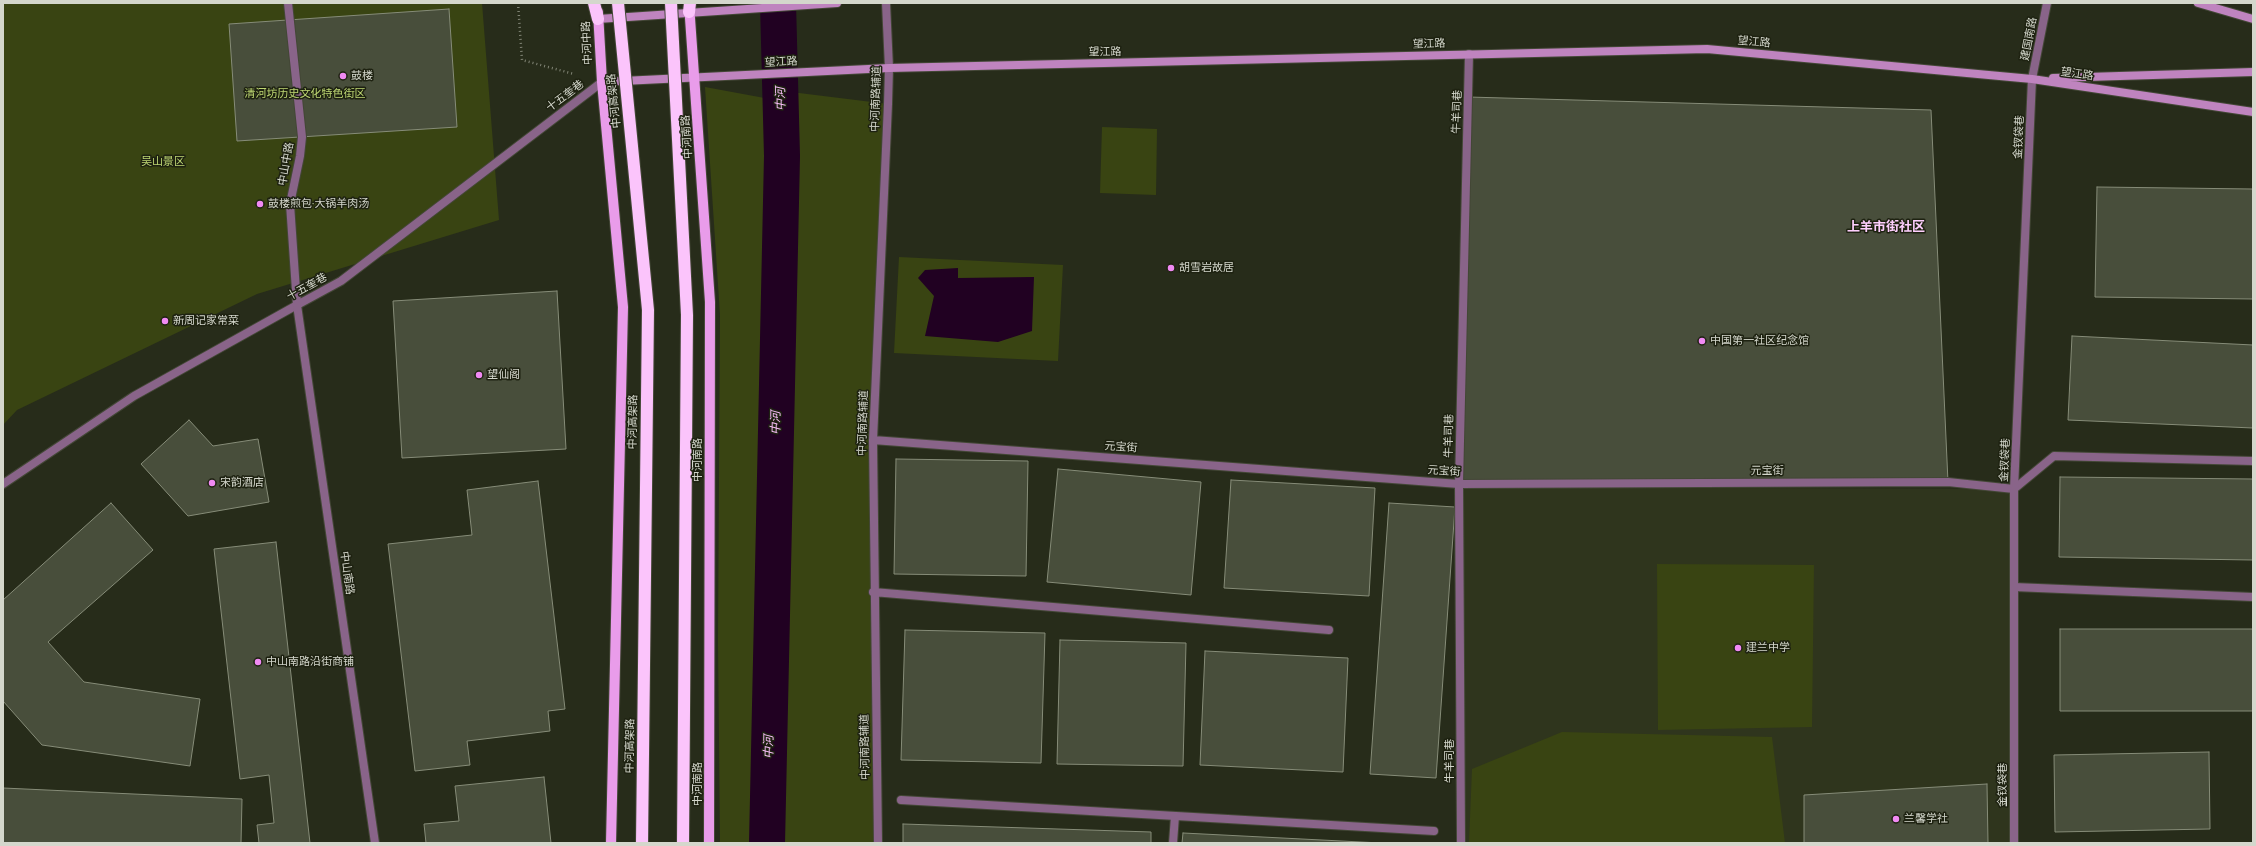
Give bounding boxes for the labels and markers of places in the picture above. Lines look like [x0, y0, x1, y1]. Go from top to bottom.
place label: 鼓楼 [351, 69, 373, 83]
marker: 鼓楼 [338, 71, 348, 81]
place label: 鼓楼煎包·大锅羊肉汤 [268, 197, 369, 211]
marker: 鼓楼煎包·大锅羊肉汤 [255, 199, 265, 209]
place label: 胡雪岩故居 [1179, 261, 1234, 275]
marker: 胡雪岩故居 [1166, 263, 1176, 273]
place label: 新周记家常菜 [173, 314, 239, 328]
marker: 新周记家常菜 [160, 316, 170, 326]
place label: 中国第一社区纪念馆 [1710, 334, 1809, 348]
marker: 中国第一社区纪念馆 [1697, 336, 1707, 346]
place label: 望仙阁 [487, 368, 520, 382]
marker: 望仙阁 [474, 370, 484, 380]
place label: 宋韵酒店 [220, 476, 264, 490]
marker: 宋韵酒店 [207, 478, 217, 488]
place label: 建兰中学 [1746, 641, 1790, 655]
marker: 建兰中学 [1733, 643, 1743, 653]
place label: 中山南路沿街商铺 [266, 655, 354, 669]
marker: 中山南路沿街商铺 [253, 657, 263, 667]
place label: 兰馨学社 [1904, 812, 1948, 826]
marker: 兰馨学社 [1891, 814, 1901, 824]

